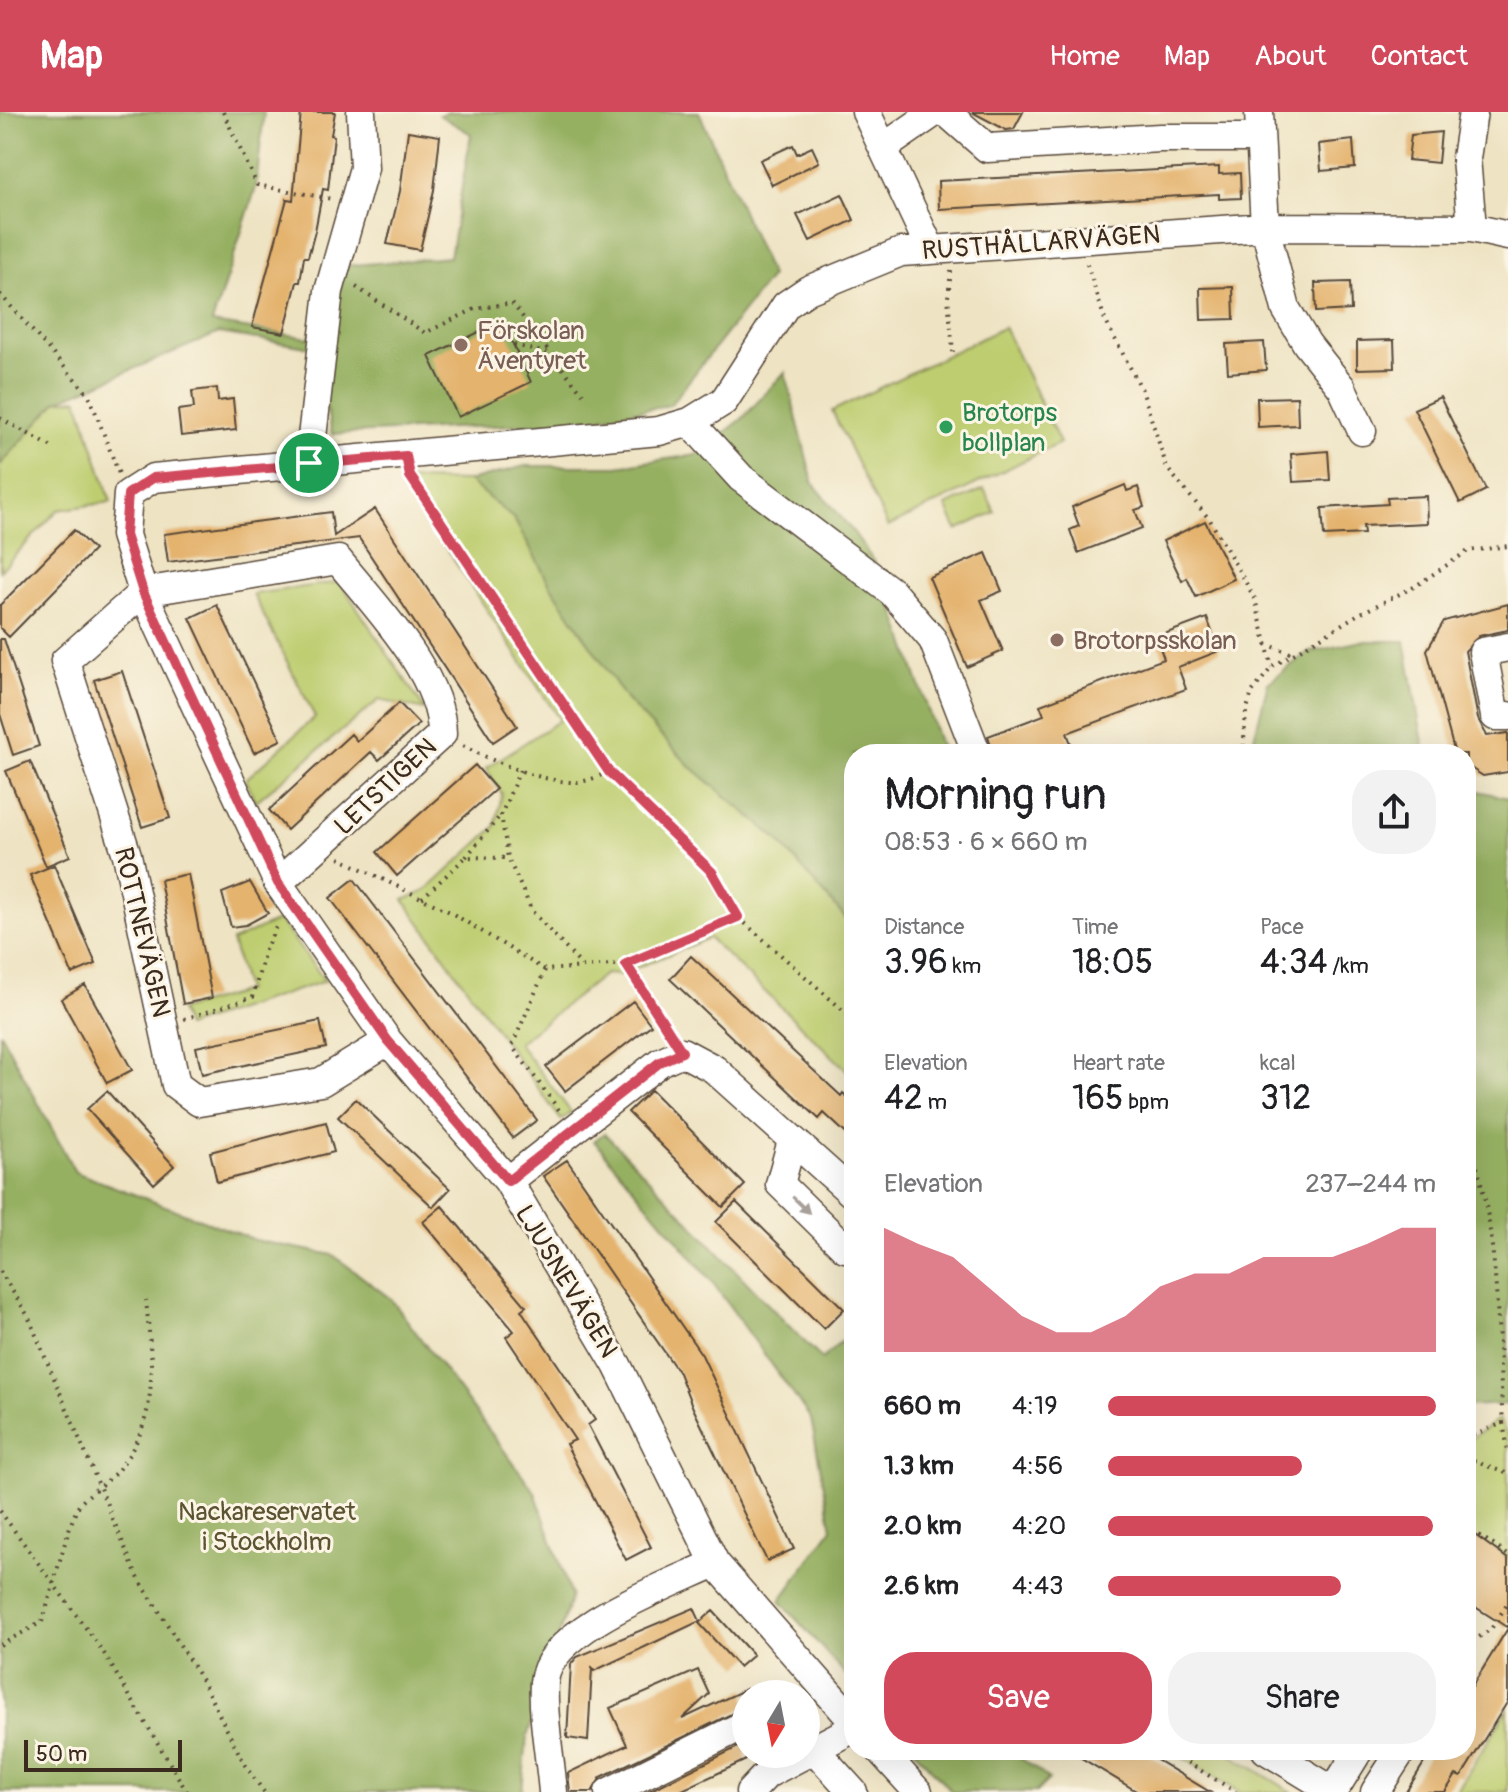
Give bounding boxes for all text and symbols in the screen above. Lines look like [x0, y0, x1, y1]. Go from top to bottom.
text: Map [40, 32, 103, 80]
text: Home [1049, 39, 1120, 74]
text: Map [1164, 39, 1210, 74]
text: About [1254, 39, 1327, 74]
text: Contact [1371, 39, 1468, 74]
street label: RUSTHÅLLARVÄGEN [921, 218, 1161, 267]
place label: Förskolan Äventyret [477, 315, 587, 377]
marker: Förskolan Äventyret [452, 336, 470, 354]
place label: Brotorps bollplan [962, 397, 1057, 459]
marker: Brotorps bollplan [937, 418, 955, 436]
pin [275, 429, 343, 497]
icon: arrive [287, 441, 331, 485]
place label: Brotorpsskolan [1073, 625, 1237, 657]
marker: Brotorpsskolan [1048, 631, 1066, 649]
street label: LETSTIGEN [328, 731, 444, 842]
text: Morning run [884, 768, 1107, 823]
button: share [1352, 770, 1436, 854]
text: 08:53 · 6 × 660 m [884, 826, 1088, 858]
street label: ROTTNEVÄGEN [107, 844, 177, 1020]
text: Distance [884, 913, 964, 941]
text: Time [1072, 913, 1118, 941]
text: Pace [1260, 913, 1304, 941]
text: 3.96 [884, 941, 948, 984]
text: 18:05 [1072, 941, 1153, 984]
text: 4:34 [1260, 941, 1328, 984]
text: km [948, 952, 981, 980]
text: /km [1328, 952, 1369, 980]
text: Elevation [884, 1049, 968, 1077]
text: Heart rate [1072, 1049, 1165, 1077]
text: kcal [1260, 1049, 1296, 1077]
text: 42 [884, 1077, 923, 1120]
text: 165 [1072, 1077, 1124, 1120]
text: 312 [1260, 1077, 1311, 1120]
text: m [923, 1088, 947, 1116]
text: bpm [1124, 1088, 1169, 1116]
text: Elevation [884, 1168, 983, 1200]
text: 237–244 m [1305, 1168, 1436, 1200]
one-way arrow [791, 1195, 810, 1214]
street label: LJUSNEVÄGEN [508, 1199, 624, 1364]
text: 660 m [884, 1390, 961, 1422]
text: 4:19 [1012, 1390, 1058, 1422]
text: 1.3 km [884, 1450, 954, 1482]
text: 4:56 [1012, 1450, 1063, 1482]
park label: Nackareservatet i Stockholm [178, 1496, 356, 1558]
text: 2.0 km [884, 1510, 962, 1542]
text: 4:20 [1012, 1510, 1066, 1542]
text: 2.6 km [884, 1570, 959, 1602]
text: 4:43 [1012, 1570, 1064, 1602]
button: Save [884, 1652, 1152, 1744]
button: Share [1168, 1652, 1436, 1744]
north arrow [732, 1680, 820, 1768]
map controls [732, 1680, 820, 1768]
scale bar [24, 1736, 182, 1772]
text: 50 m [36, 1740, 87, 1768]

